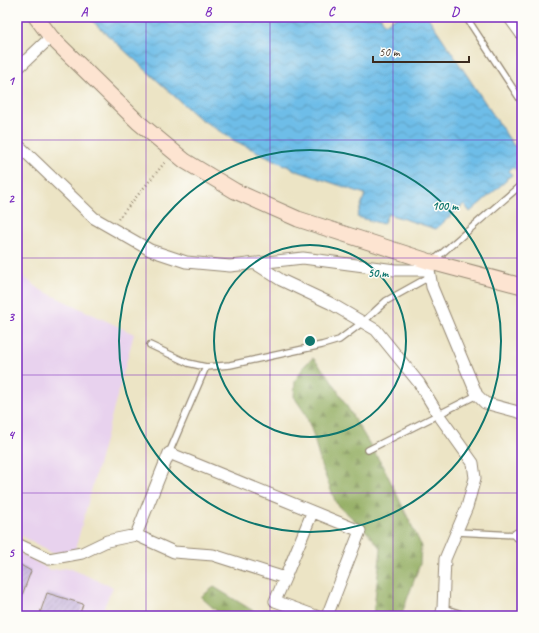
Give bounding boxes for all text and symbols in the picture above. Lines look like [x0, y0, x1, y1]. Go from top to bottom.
text: A [81, 4, 89, 20]
text: B [205, 4, 213, 20]
text: C [328, 4, 336, 20]
text: D [451, 4, 460, 20]
scale bar [373, 38, 469, 64]
text: 50 m [379, 44, 401, 60]
text: 1 [8, 73, 16, 89]
text: 2 [8, 191, 15, 207]
text: 100 m [432, 198, 459, 214]
text: 50 m [368, 265, 389, 281]
text: 3 [8, 309, 15, 325]
centre of rings [303, 334, 317, 348]
text: 4 [8, 427, 16, 443]
text: 5 [8, 545, 15, 561]

